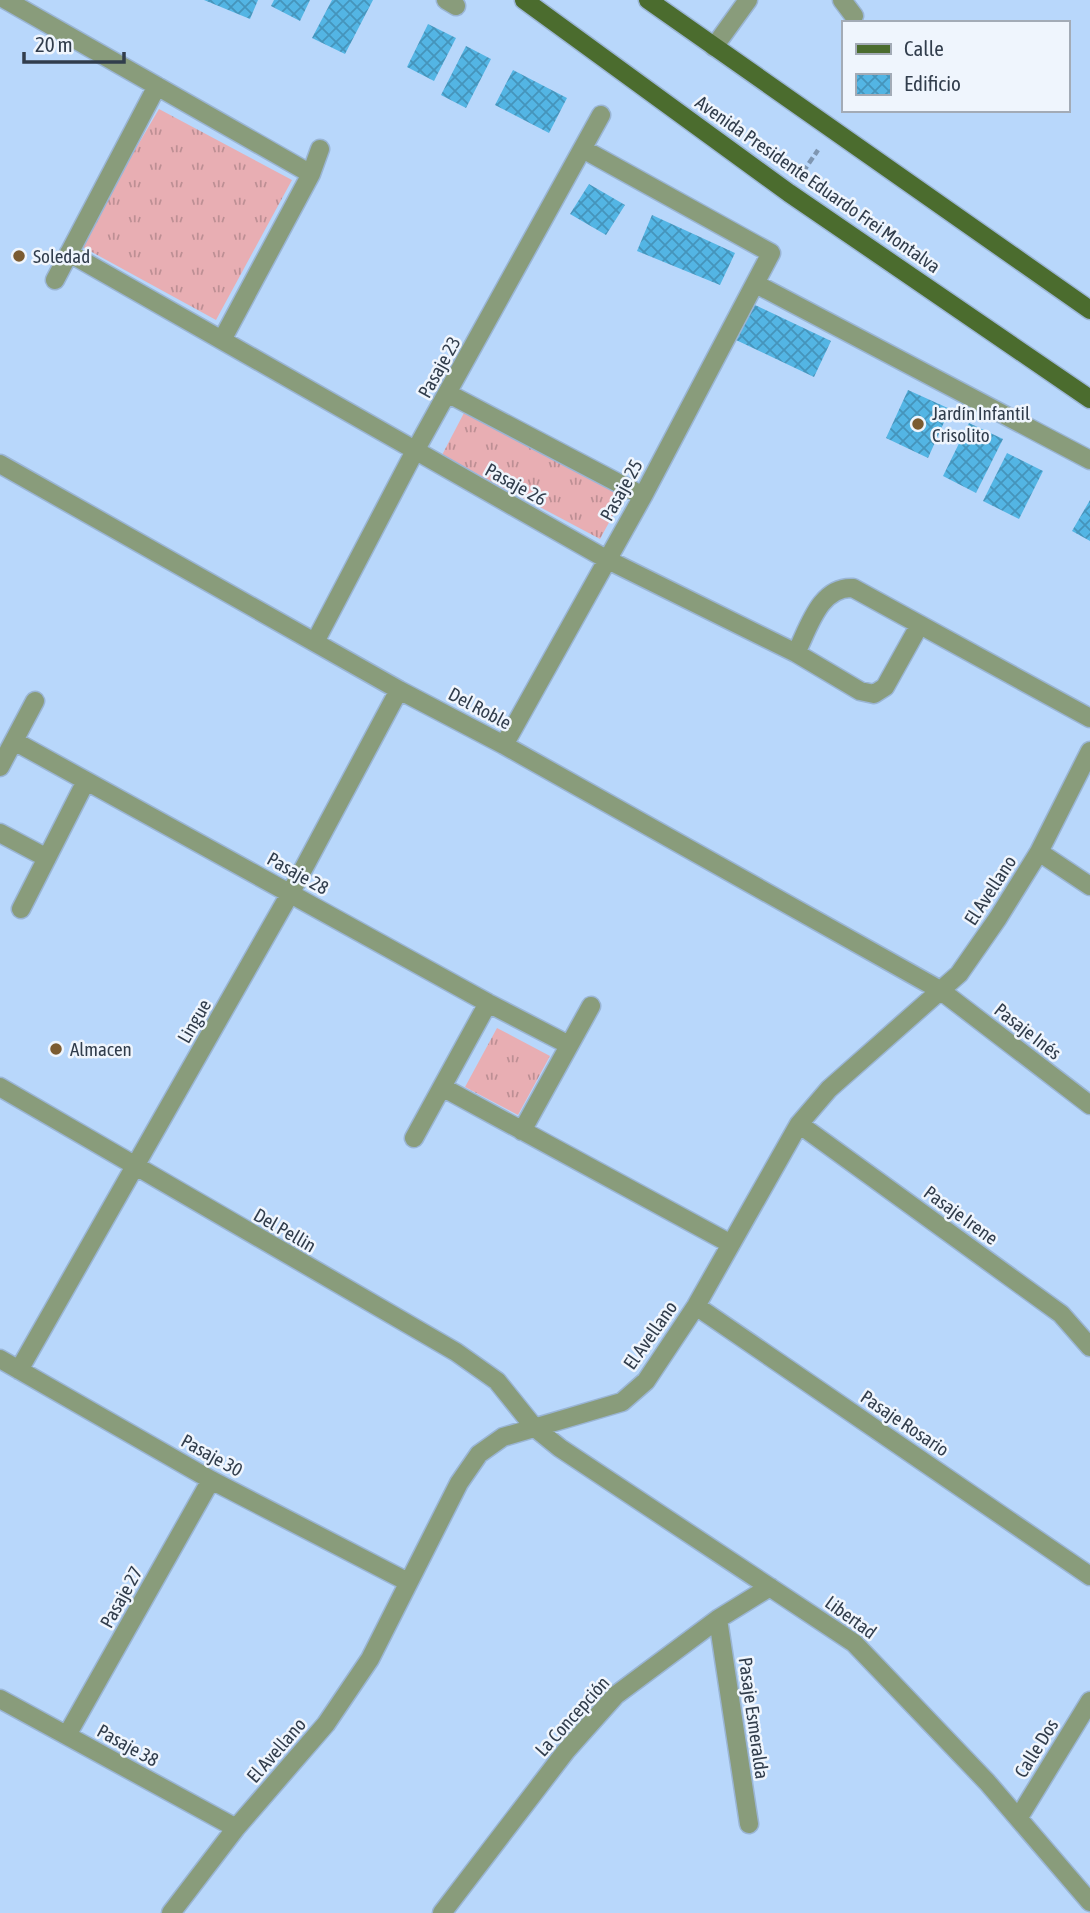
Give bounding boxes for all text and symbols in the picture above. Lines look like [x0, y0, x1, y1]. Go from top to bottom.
scale bar [24, 21, 124, 65]
legend [842, 21, 1069, 112]
text: 20 m [35, 32, 73, 56]
text: Calle [904, 36, 944, 60]
text: Edificio [904, 71, 961, 95]
street label: Avenida Presidente Eduardo Frei Montalva [691, 91, 945, 277]
place label: Soledad [33, 245, 90, 267]
marker: Soledad [11, 248, 27, 264]
street label: Pasaje 23 [413, 332, 465, 402]
place label: Jardín Infantil Crisolito [932, 402, 1030, 446]
marker: Jardín Infantil Crisolito [910, 416, 926, 432]
street label: Pasaje 25 [595, 455, 647, 525]
street label: Pasaje 26 [481, 458, 551, 510]
street label: Del Roble [445, 682, 515, 734]
street label: Pasaje 28 [263, 847, 333, 899]
street label: El Avellano [959, 851, 1021, 929]
street label: Lingue [173, 995, 215, 1047]
street label: Pasaje Inés [990, 998, 1066, 1064]
place label: Almacen [70, 1038, 132, 1060]
marker: Almacen [48, 1041, 64, 1057]
street label: Pasaje Irene [920, 1181, 1002, 1249]
street label: Del Pellin [250, 1203, 320, 1257]
street label: El Avellano [619, 1297, 682, 1373]
street label: Pasaje Rosario [857, 1385, 953, 1461]
street label: Pasaje 30 [177, 1429, 247, 1481]
street label: Pasaje 27 [95, 1562, 147, 1632]
street label: Libertad [821, 1591, 881, 1643]
street label: Pasaje Esmeralda [735, 1656, 773, 1780]
street label: La Concepción [530, 1672, 614, 1760]
street label: El Avellano [242, 1713, 310, 1787]
street label: Calle Dos [1010, 1714, 1063, 1781]
street label: Pasaje 38 [93, 1719, 163, 1771]

